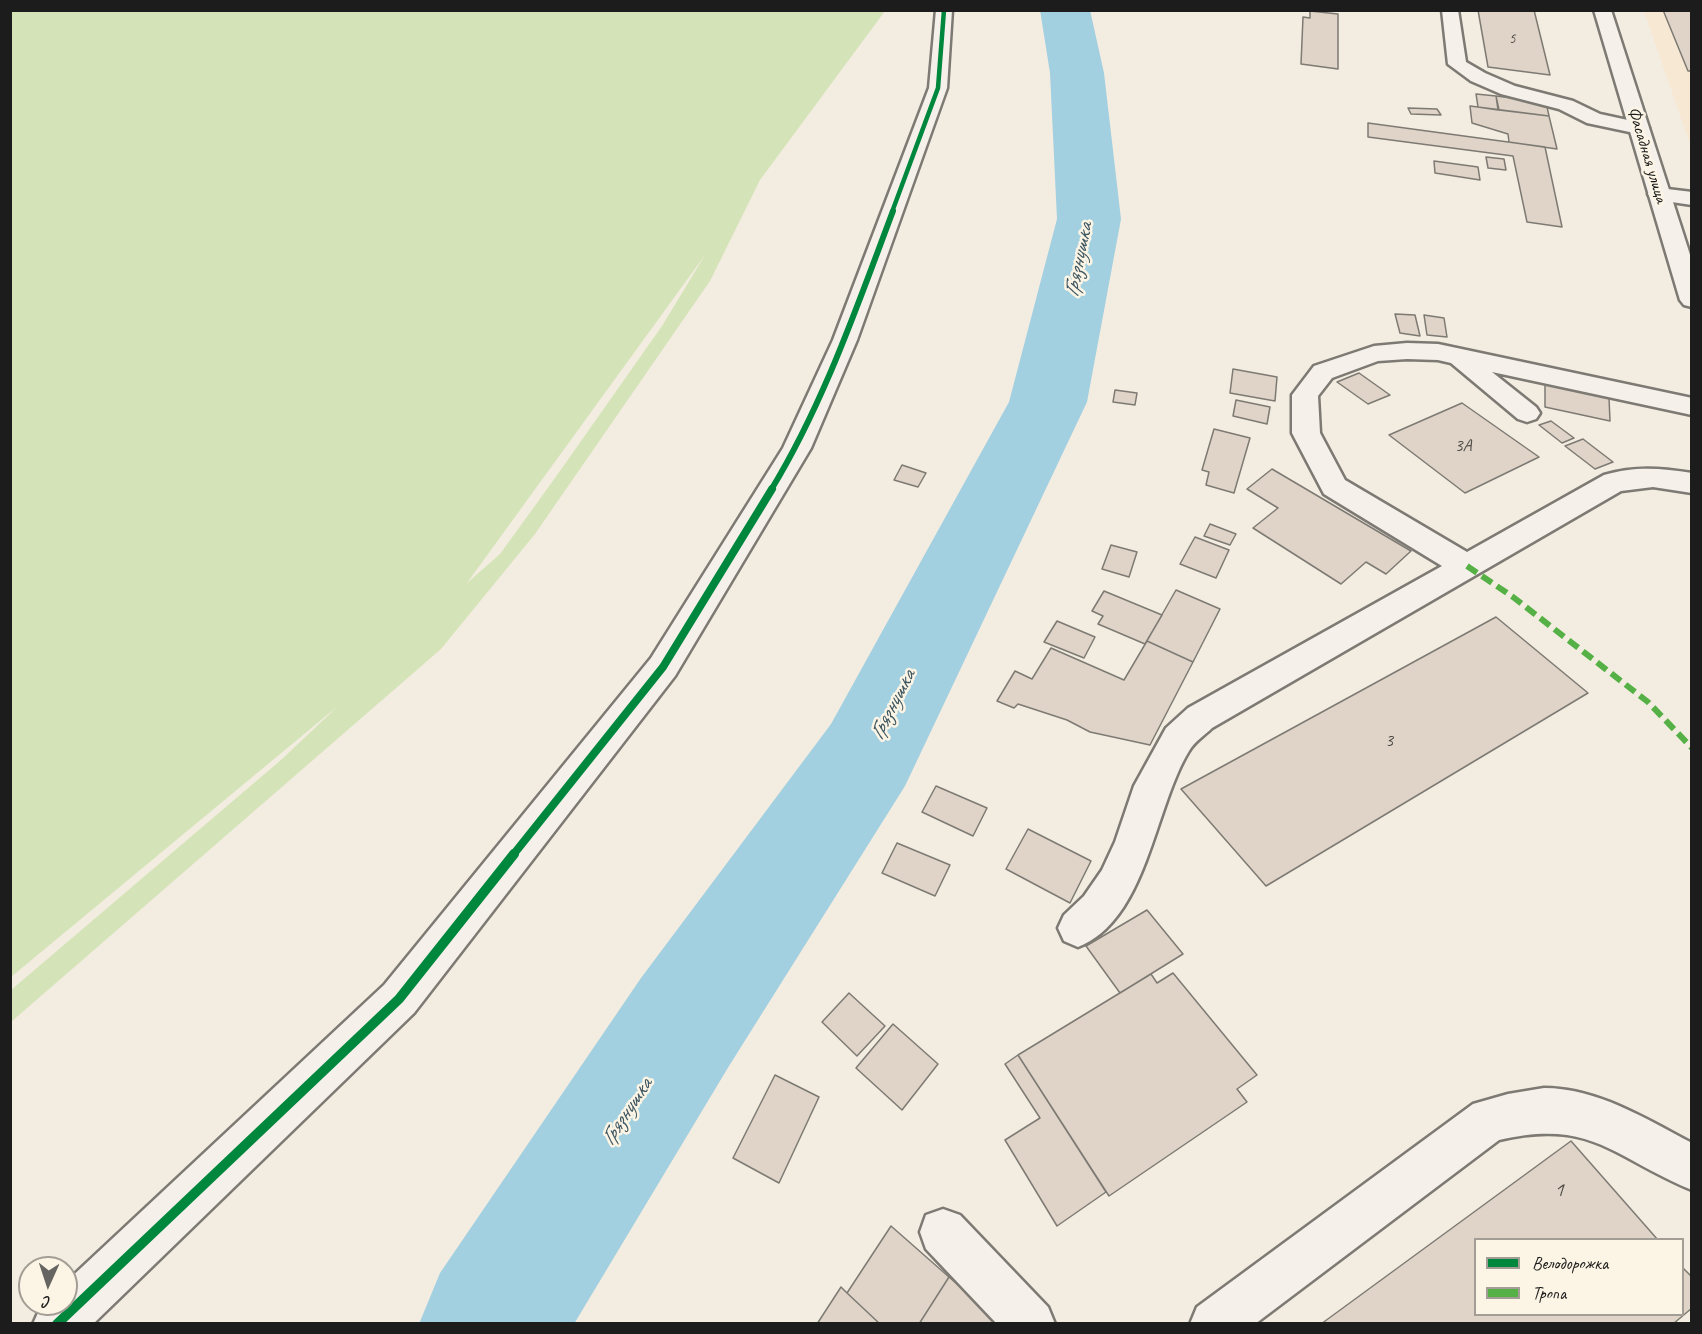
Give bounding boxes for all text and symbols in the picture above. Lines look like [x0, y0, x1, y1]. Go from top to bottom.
house number: 5 [1509, 30, 1515, 48]
street label: Фасадная улица [1622, 104, 1672, 206]
water label: Грязнушка [1059, 221, 1099, 299]
house number: 3А [1454, 435, 1472, 457]
water label: Грязнушка [864, 666, 922, 744]
house number: 3 [1385, 730, 1393, 752]
water label: Грязнушка [596, 1073, 658, 1151]
house number: 1 [1554, 1177, 1564, 1203]
legend [1474, 1238, 1684, 1316]
text: Велодорожка [1532, 1252, 1608, 1274]
north arrow [18, 1256, 78, 1316]
text: Тропа [1532, 1282, 1566, 1304]
text: С [43, 1292, 52, 1312]

